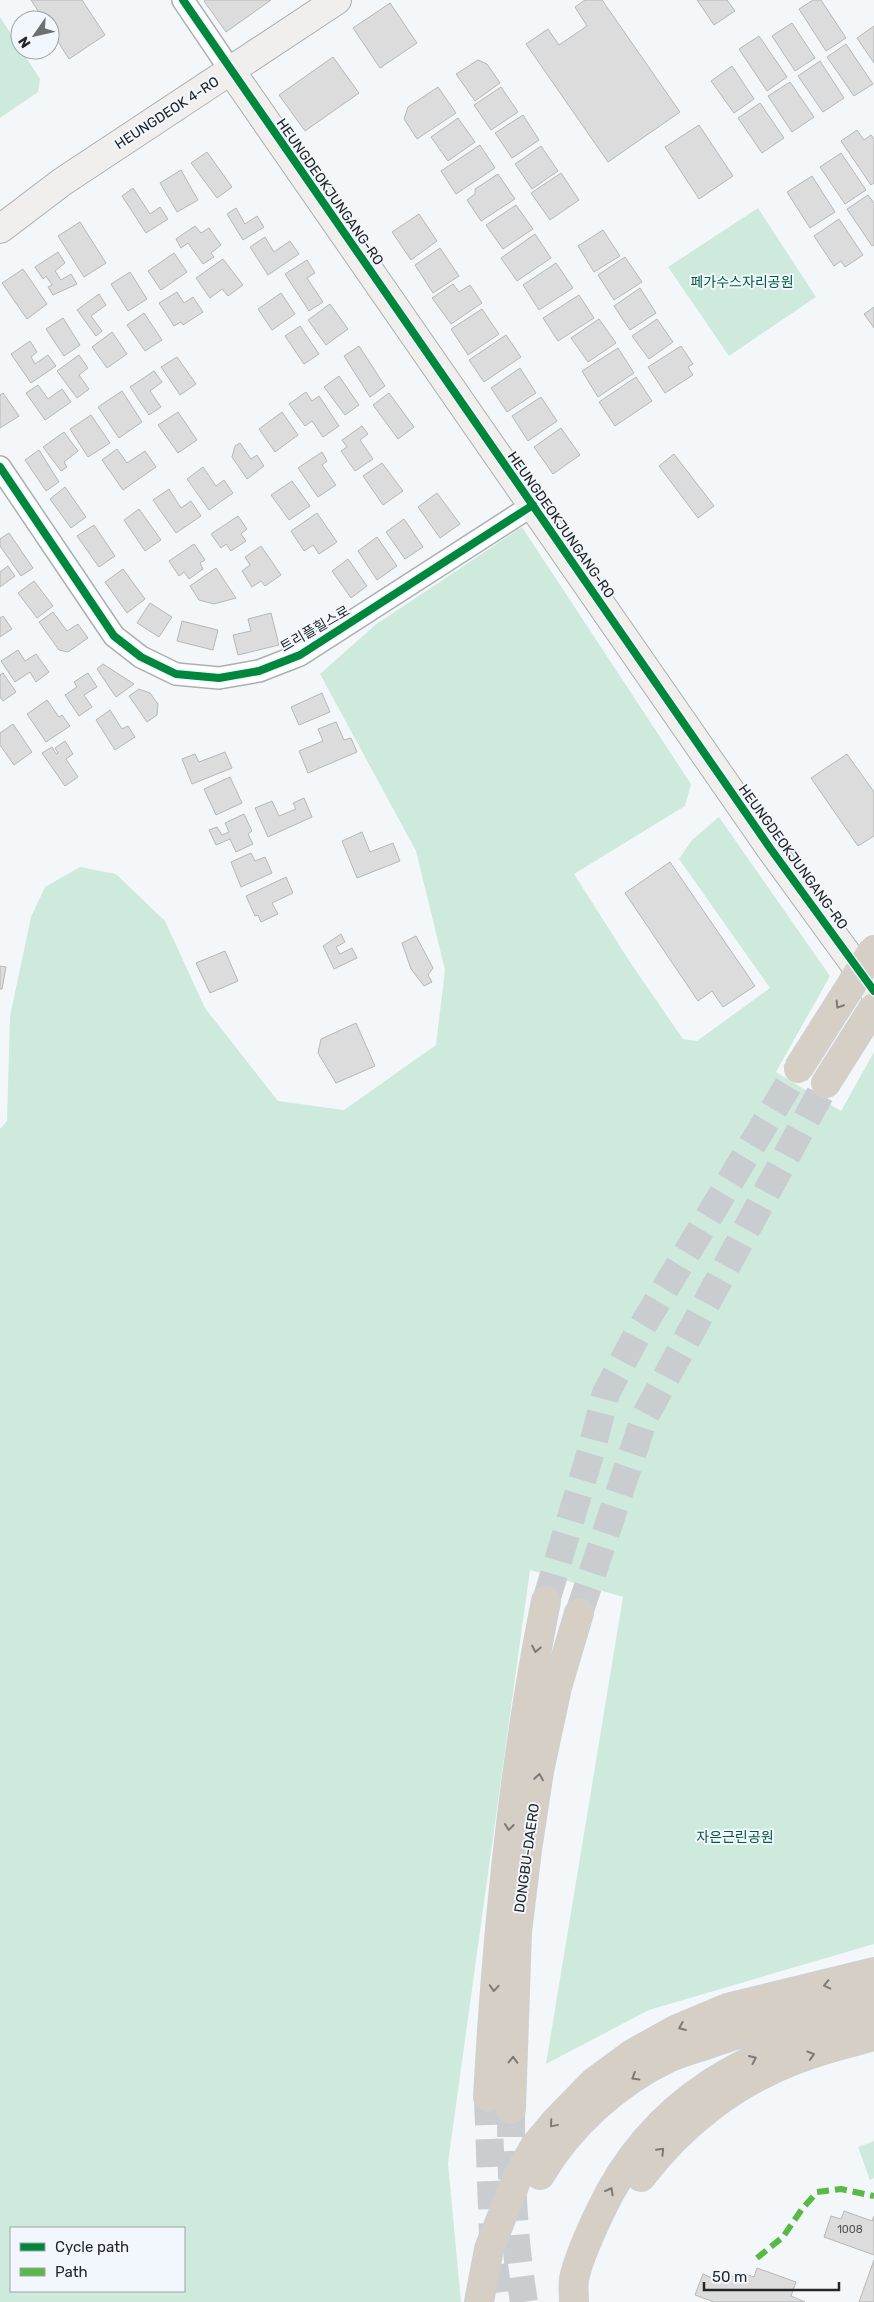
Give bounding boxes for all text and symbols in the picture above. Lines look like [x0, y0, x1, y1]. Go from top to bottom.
north arrow [10, 10, 60, 60]
text: N [15, 33, 35, 51]
street label: HEUNGDEOK 4-RO [112, 73, 222, 153]
street label: HEUNGDEOKJUNGANG-RO [273, 115, 387, 269]
park label: 페가수스자리공원 [690, 274, 794, 291]
street label: HEUNGDEOKJUNGANG-RO [504, 448, 618, 602]
street label: 트리플힐스로 [277, 602, 353, 656]
street label: HEUNGDEOKJUNGANG-RO [735, 781, 851, 933]
one-way arrow [835, 1000, 845, 1009]
one-way arrow [532, 1644, 542, 1653]
one-way arrow [533, 1772, 543, 1781]
street label: DONGBU-DAERO [511, 1802, 543, 1914]
one-way arrow [504, 1823, 515, 1831]
park label: 자은근린공원 [696, 1829, 774, 1846]
one-way arrow [822, 1979, 831, 1990]
one-way arrow [489, 1985, 500, 1993]
one-way arrow [678, 2021, 687, 2031]
one-way arrow [806, 2050, 814, 2060]
one-way arrow [748, 2054, 757, 2065]
one-way arrow [507, 2056, 518, 2064]
one-way arrow [632, 2071, 641, 2081]
one-way arrow [551, 2118, 559, 2127]
one-way arrow [655, 2148, 664, 2157]
one-way arrow [604, 2187, 614, 2196]
house number: 1008 [837, 2223, 863, 2236]
legend [10, 2227, 185, 2292]
text: Cycle path [55, 2238, 129, 2256]
scale bar [704, 2260, 839, 2292]
text: Path [55, 2263, 88, 2281]
text: 50 m [712, 2268, 747, 2286]

